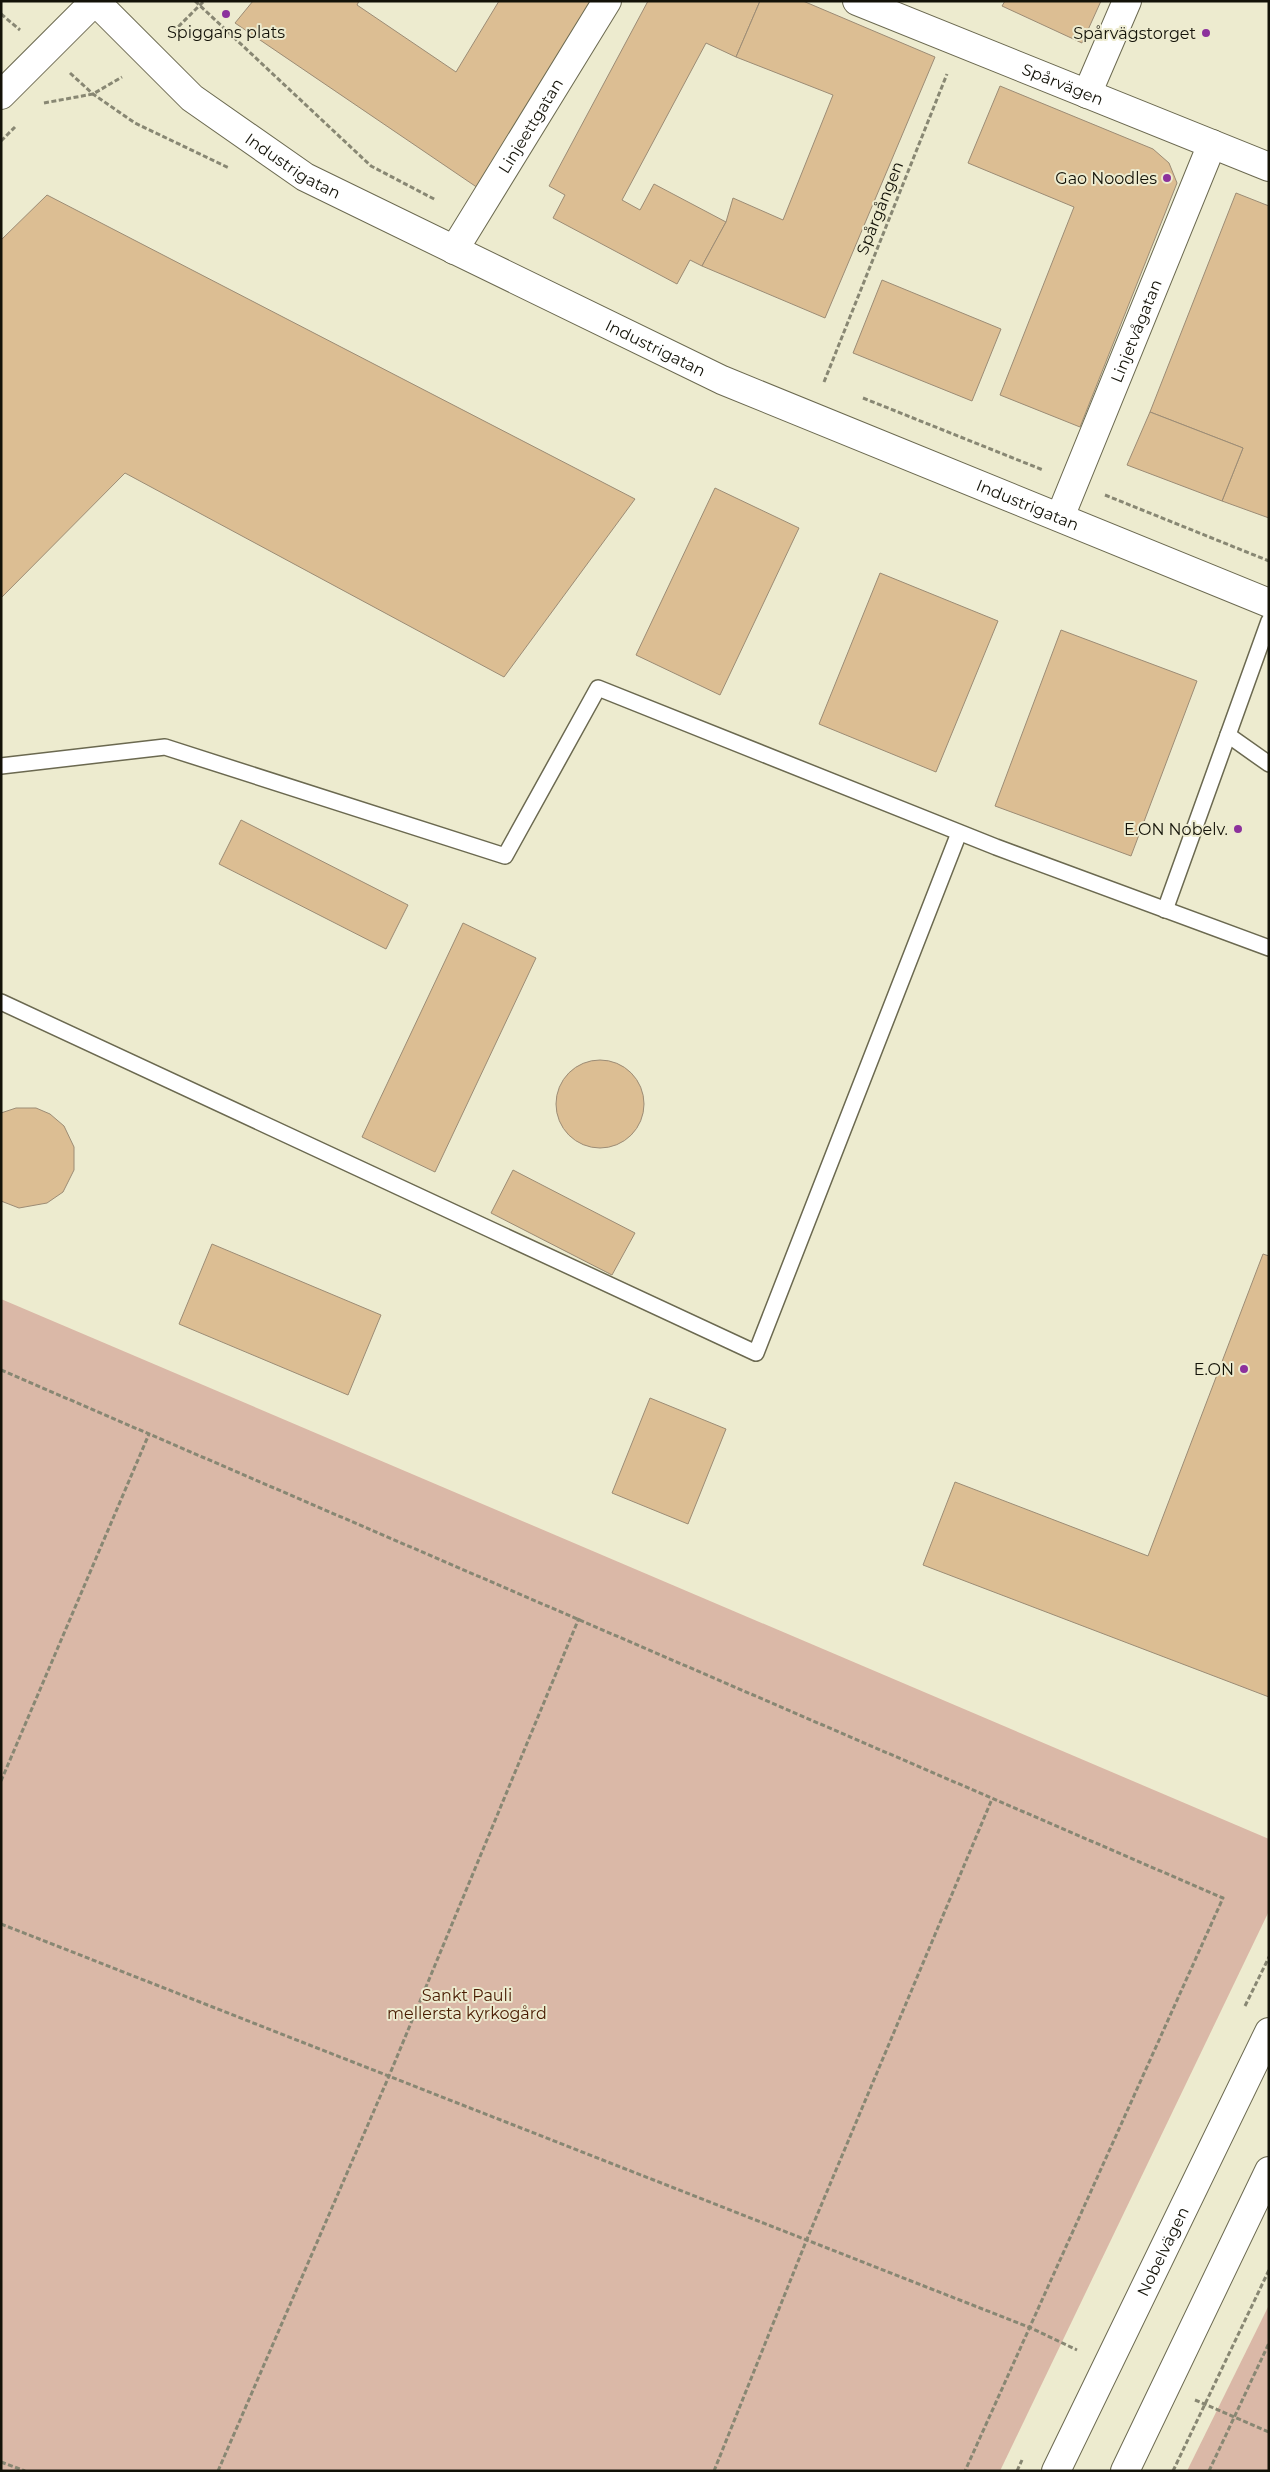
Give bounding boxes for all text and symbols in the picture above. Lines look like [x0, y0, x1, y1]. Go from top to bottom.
marker: Spiggans plats [220, 8, 232, 20]
place label: Spiggans plats [167, 23, 285, 42]
place label: Spårvägstorget [1073, 24, 1197, 43]
marker: Spårvägstorget [1200, 27, 1212, 39]
street label: Spårvägen [1019, 59, 1106, 109]
street label: Linjeettgatan [494, 75, 567, 176]
street label: Industrigatan [242, 129, 344, 202]
street label: Spårgången [853, 159, 907, 257]
place label: Gao Noodles [1055, 169, 1157, 188]
marker: Gao Noodles [1161, 172, 1173, 184]
street label: Linjetvågatan [1106, 276, 1165, 385]
street label: Industrigatan [602, 315, 709, 380]
street label: Industrigatan [974, 475, 1082, 534]
place label: E.ON Nobelv. [1124, 820, 1228, 839]
marker: E.ON Nobelv. [1232, 823, 1244, 835]
place label: E.ON [1194, 1360, 1234, 1379]
marker: E.ON [1238, 1363, 1250, 1375]
park label: Sankt Pauli mellersta kyrkogård [387, 1986, 547, 2023]
street label: Nobelvägen [1133, 2204, 1192, 2299]

